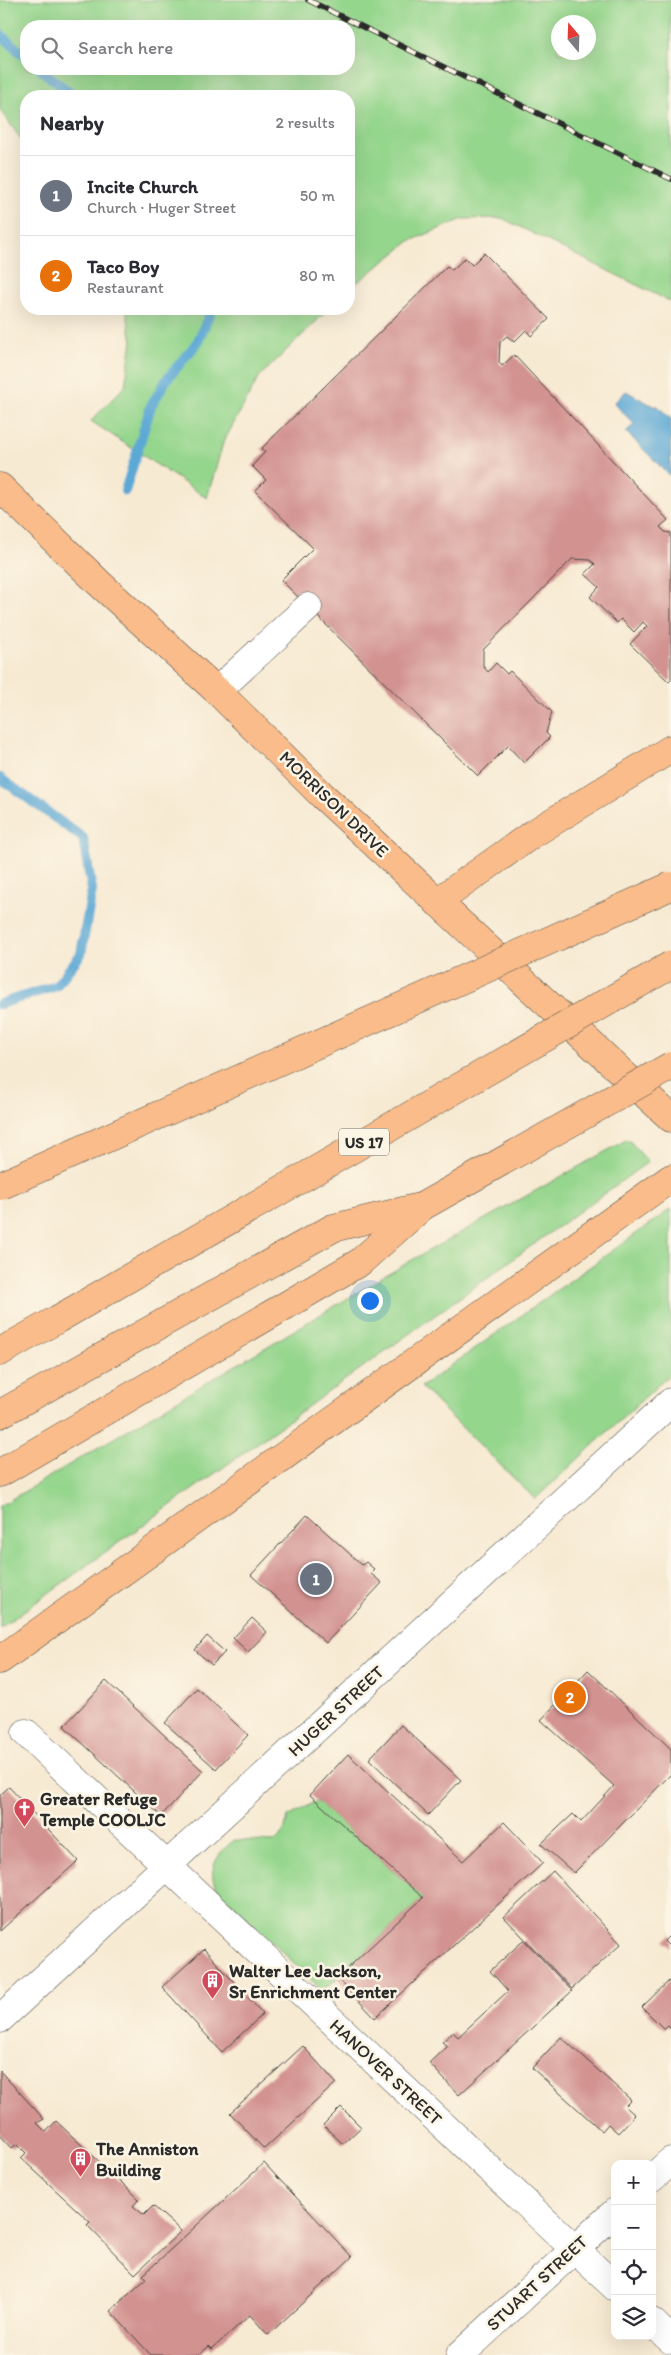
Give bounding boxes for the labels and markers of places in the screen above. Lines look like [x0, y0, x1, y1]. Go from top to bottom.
pin: 1 [300, 1560, 332, 1598]
pin: 2 [554, 1678, 586, 1716]
place label: Greater Refuge Temple COOLJC [39, 1788, 166, 1831]
church icon: Greater Refuge Temple COOLJC [12, 1797, 36, 1828]
place label: Walter Lee Jackson, Sr Enrichment Center [229, 1960, 398, 2003]
building icon: Walter Lee Jackson, Sr Enrichment Center [201, 1969, 225, 2000]
place label: The Anniston Building [95, 2138, 199, 2181]
building icon: The Anniston Building [68, 2147, 92, 2178]

